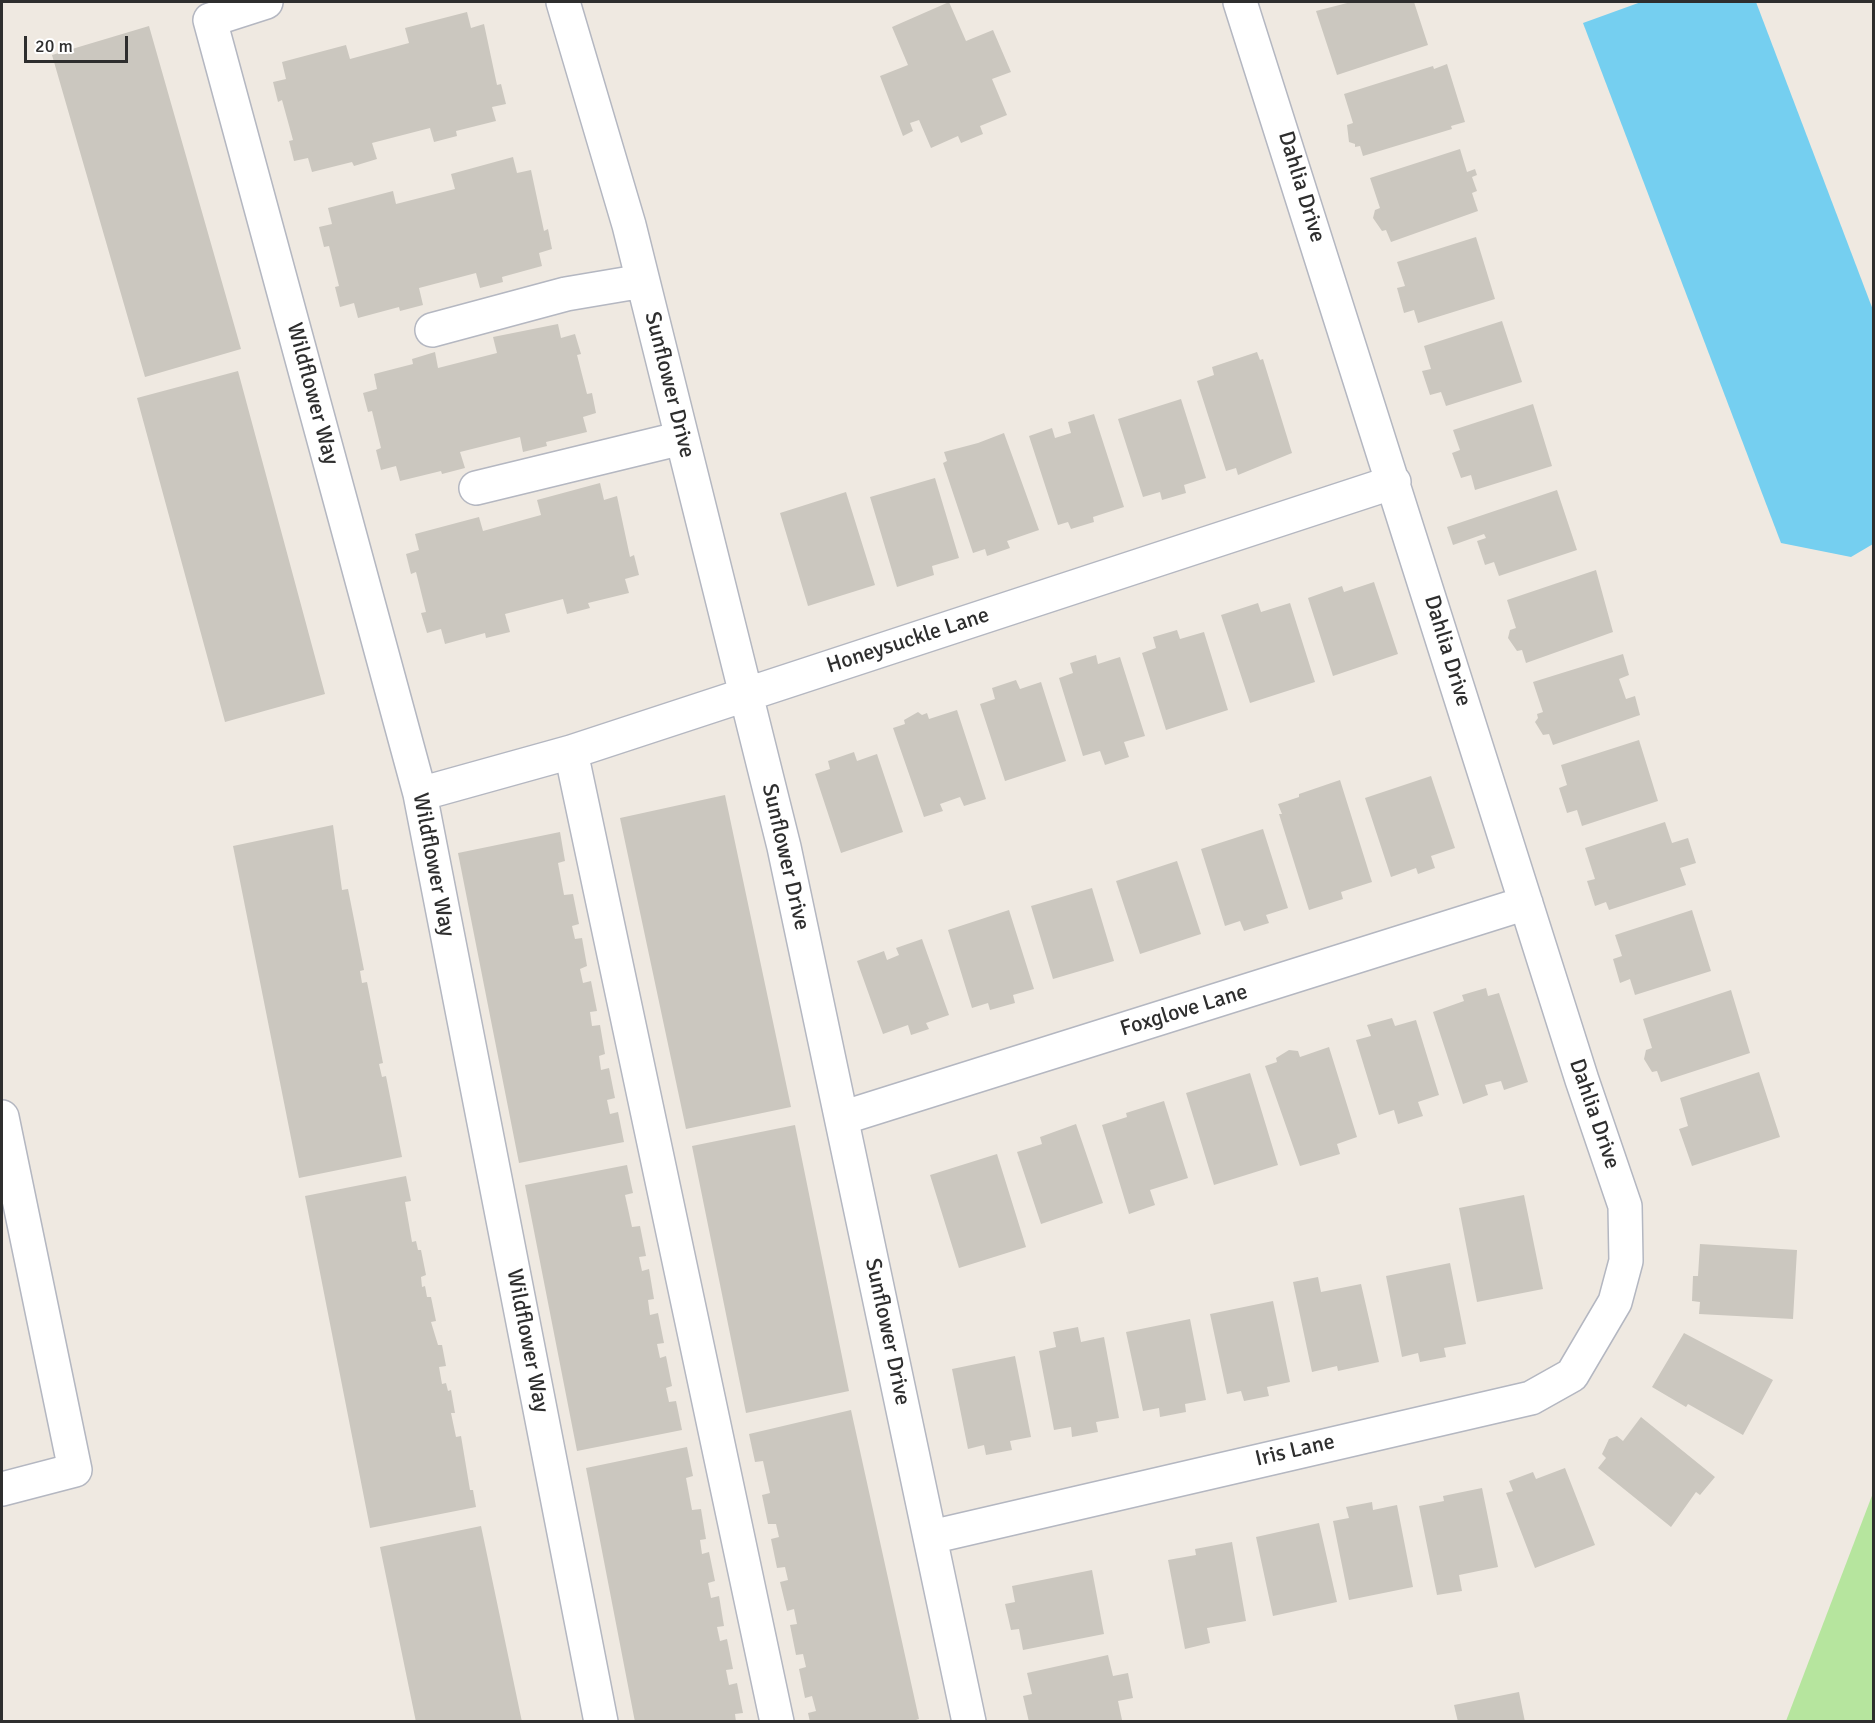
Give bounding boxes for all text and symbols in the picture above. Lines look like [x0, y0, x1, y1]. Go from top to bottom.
scale bar [27, 24, 130, 62]
text: 20 m [35, 35, 73, 57]
street label: Dahlia Drive [1272, 128, 1330, 246]
street label: Sunflower Drive [638, 309, 700, 461]
street label: Wildflower Way [280, 320, 344, 468]
street label: Dahlia Drive [1418, 592, 1476, 710]
street label: Honeysuckle Lane [823, 602, 993, 680]
street label: Sunflower Drive [755, 781, 815, 933]
street label: Wildflower Way [406, 791, 460, 939]
street label: Foxglove Lane [1117, 979, 1251, 1043]
street label: Dahlia Drive [1563, 1055, 1625, 1173]
street label: Sunflower Drive [859, 1256, 915, 1408]
street label: Wildflower Way [500, 1267, 554, 1415]
street label: Iris Lane [1253, 1429, 1337, 1473]

